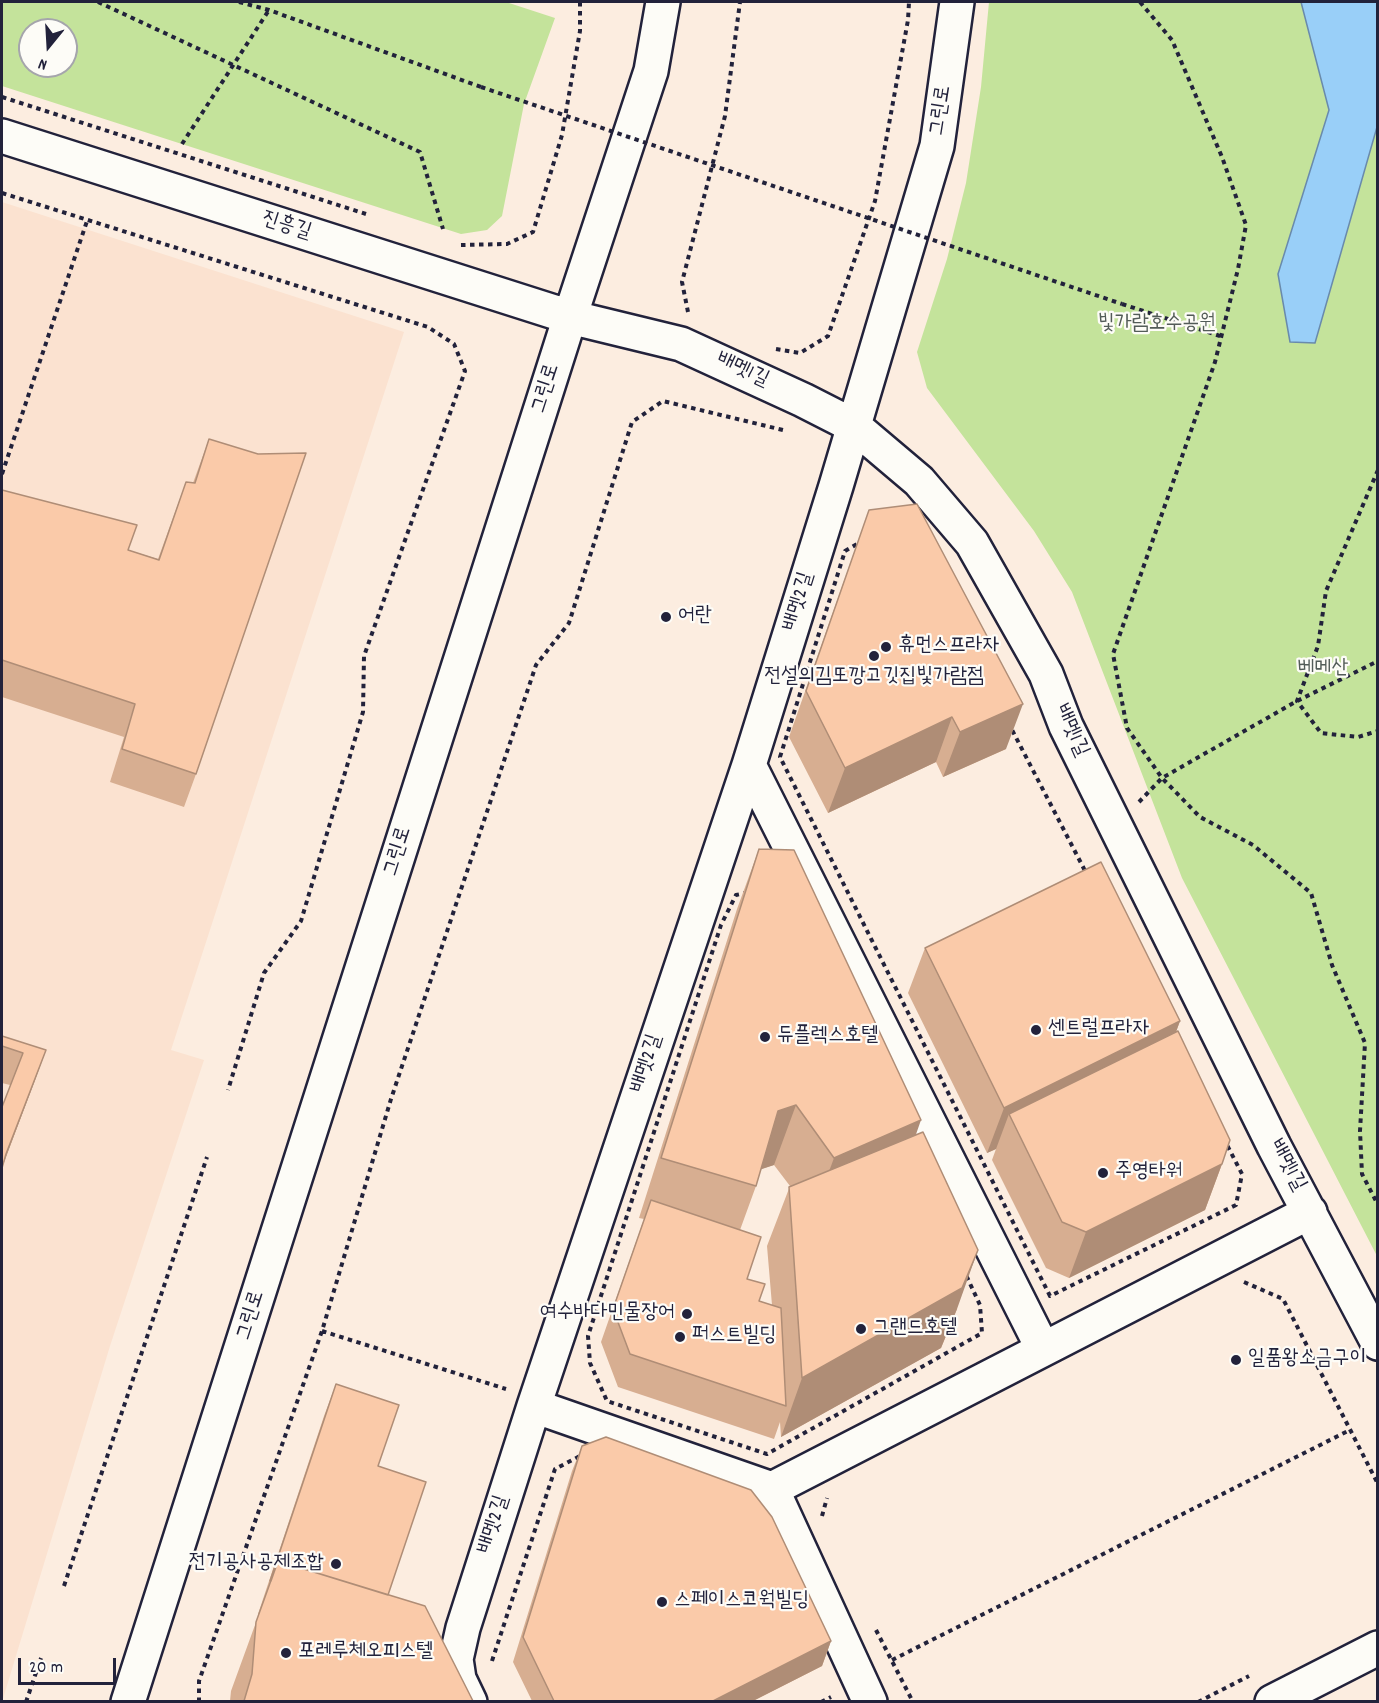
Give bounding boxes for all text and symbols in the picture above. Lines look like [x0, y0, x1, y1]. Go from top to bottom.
north arrow [18, 18, 78, 78]
text: N [36, 52, 50, 76]
street label: 그린로 [926, 84, 958, 138]
street label: 진흥길 [258, 207, 314, 247]
park label: 빛가람호수공원 [1098, 312, 1216, 338]
street label: 배멧1길 [712, 348, 772, 394]
street label: 그린로 [527, 361, 567, 417]
street label: 배멧2길 [779, 570, 821, 634]
place label: 어란 [678, 604, 712, 630]
marker: 어란 [659, 610, 673, 624]
place label: 휴먼스프라자 [898, 634, 999, 660]
marker: 휴먼스프라자 [879, 640, 893, 654]
marker: 전설의김또깡고깃집빛가람점 [867, 649, 881, 663]
park label: 베메산 [1298, 657, 1348, 683]
place label: 전설의김또깡고깃집빛가람점 [764, 665, 984, 691]
street label: 배멧1길 [1047, 701, 1093, 761]
street label: 그린로 [379, 824, 419, 880]
place label: 센트럴프라자 [1048, 1017, 1149, 1043]
marker: 센트럴프라자 [1029, 1023, 1043, 1037]
place label: 듀플렉스호텔 [777, 1024, 878, 1050]
marker: 듀플렉스호텔 [758, 1030, 772, 1044]
street label: 배멧2길 [627, 1032, 669, 1096]
street label: 배멧1길 [1262, 1136, 1310, 1196]
place label: 주영타워 [1115, 1160, 1183, 1186]
marker: 주영타워 [1096, 1166, 1110, 1180]
street label: 그린로 [232, 1288, 272, 1344]
place label: 여수바다민물장어 [540, 1301, 675, 1327]
marker: 여수바다민물장어 [680, 1307, 694, 1321]
place label: 그랜드호텔 [873, 1316, 957, 1342]
marker: 그랜드호텔 [854, 1322, 868, 1336]
place label: 퍼스트빌딩 [692, 1324, 776, 1350]
marker: 퍼스트빌딩 [673, 1330, 687, 1344]
place label: 일품왕소금구이 [1248, 1347, 1366, 1373]
marker: 일품왕소금구이 [1229, 1353, 1243, 1367]
street label: 배멧2길 [474, 1493, 516, 1557]
place label: 전기공사공제조합 [189, 1551, 324, 1577]
marker: 전기공사공제조합 [329, 1557, 343, 1571]
place label: 스페이스코웍빌딩 [674, 1589, 809, 1615]
marker: 스페이스코웍빌딩 [655, 1595, 669, 1609]
place label: 포레루체오피스텔 [298, 1640, 433, 1666]
scale bar [21, 1646, 118, 1684]
marker: 포레루체오피스텔 [279, 1646, 293, 1660]
text: 20 m [29, 1656, 63, 1681]

